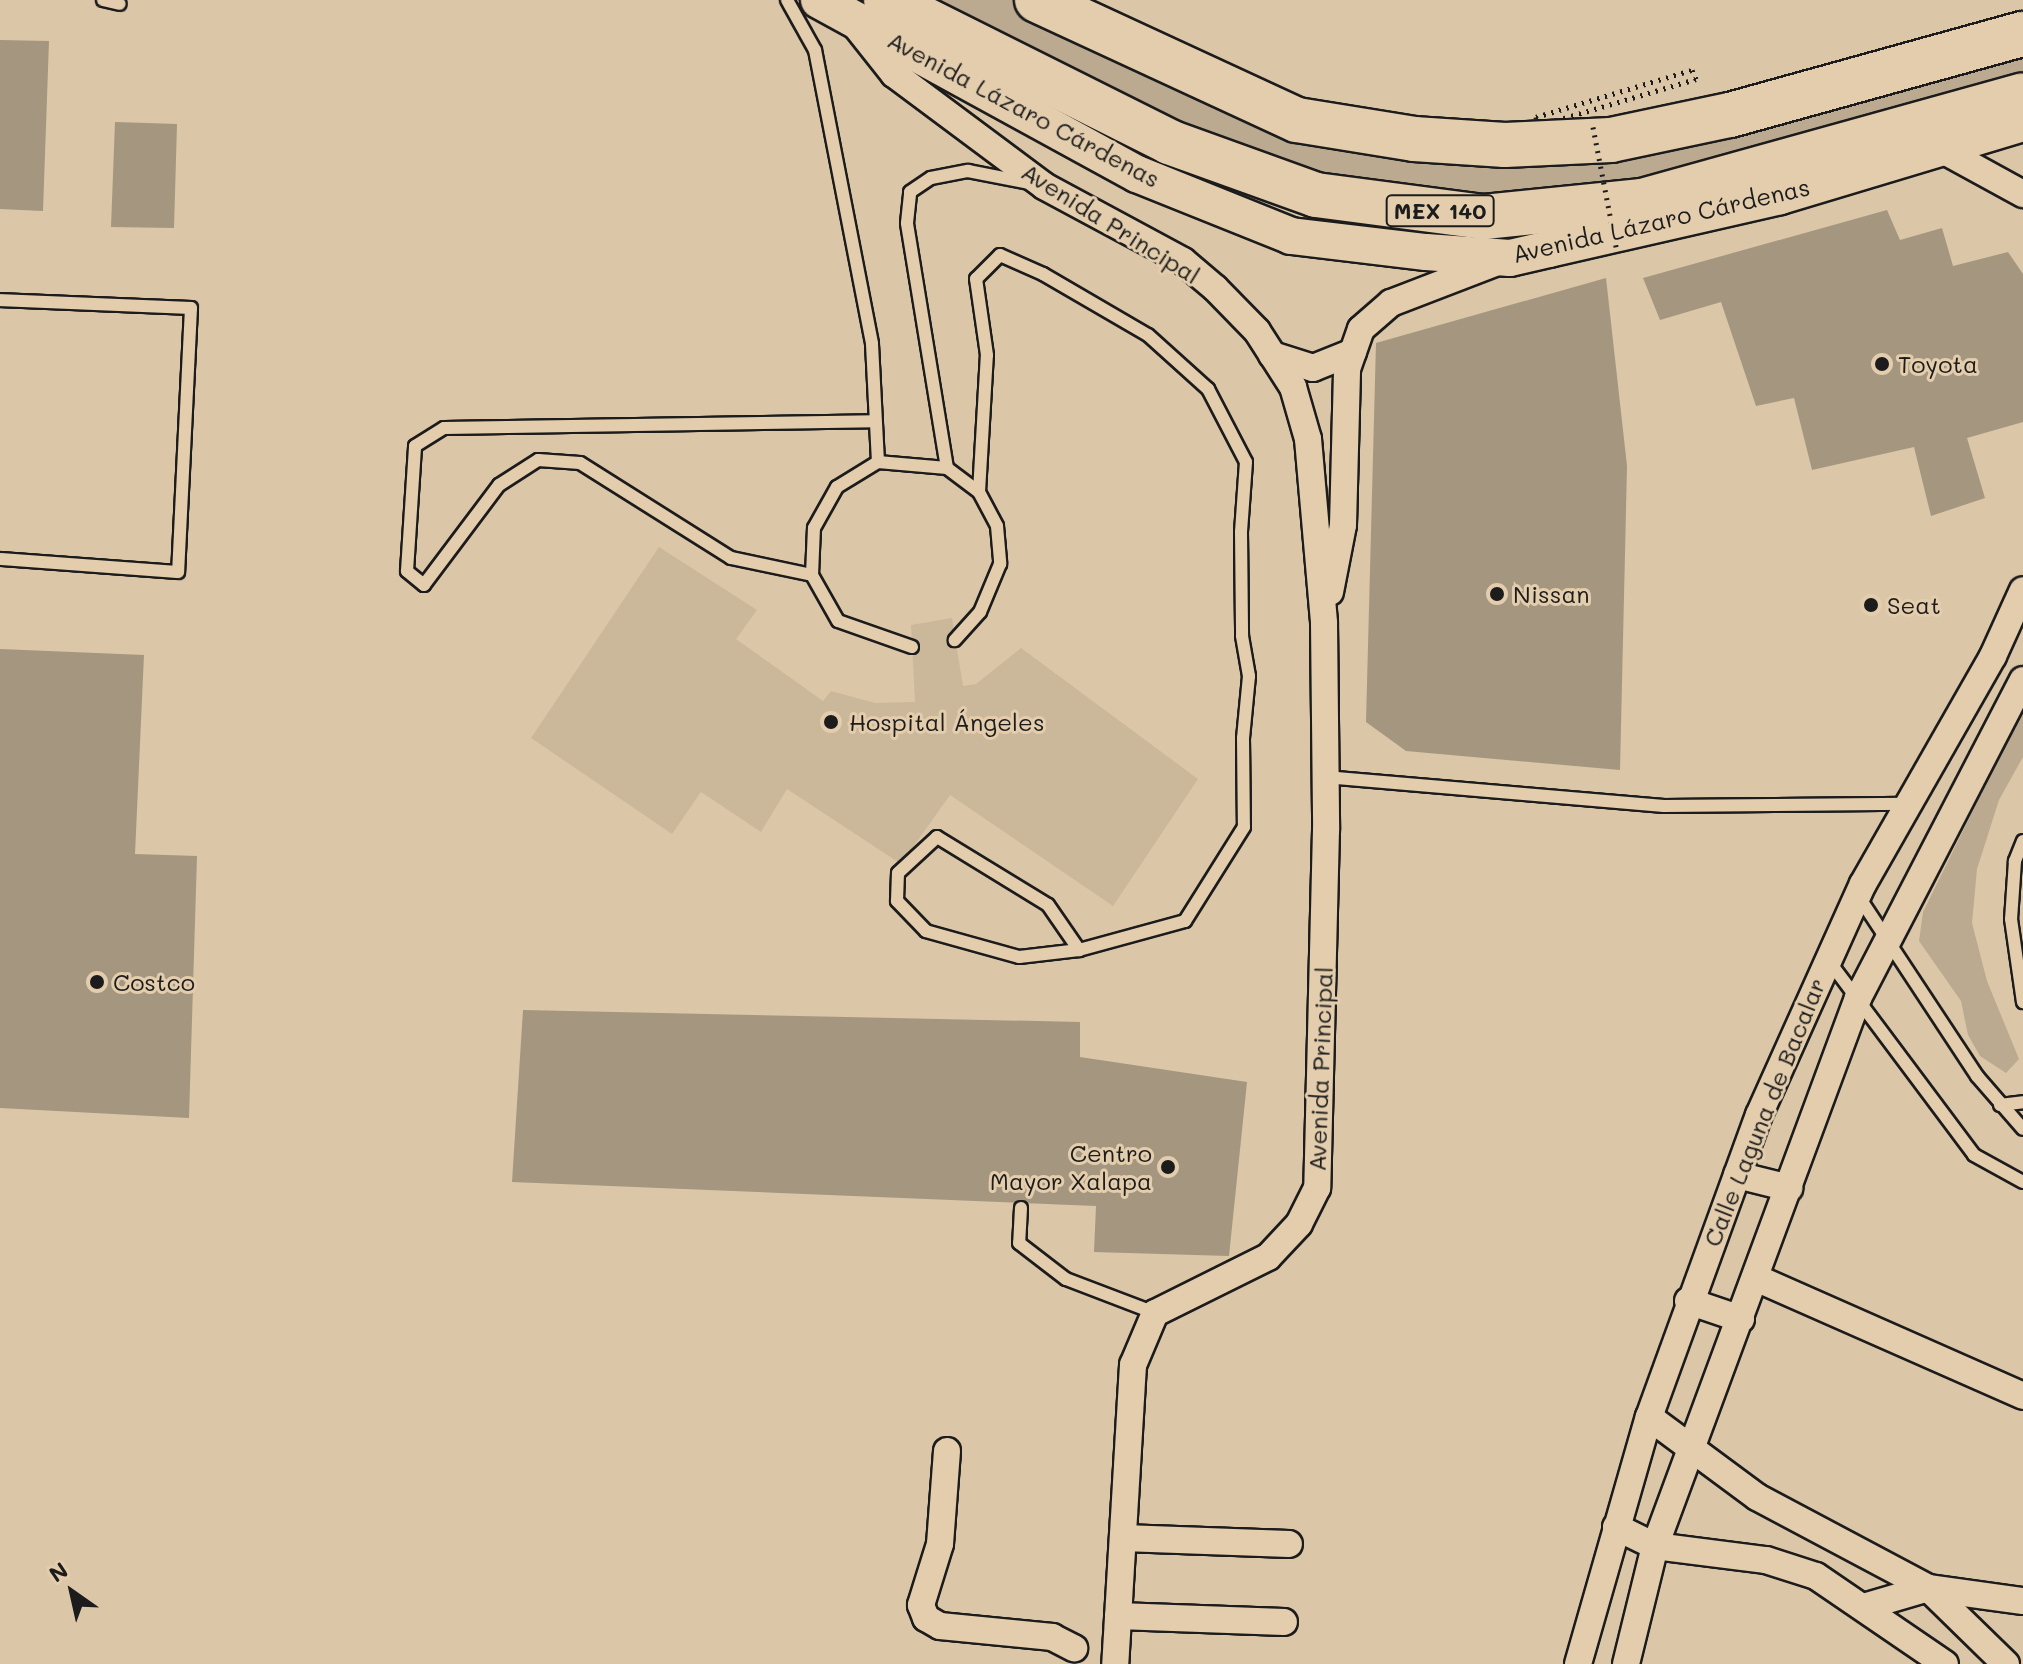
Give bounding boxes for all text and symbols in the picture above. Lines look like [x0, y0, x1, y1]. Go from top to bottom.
street label: Avenida Lázaro Cárdenas [883, 25, 1165, 193]
street label: Avenida Principal [1017, 157, 1205, 289]
street label: Avenida Lázaro Cárdenas [1510, 172, 1812, 268]
road number: MEX 140 [1384, 193, 1496, 229]
place label: Toyota [1898, 350, 1978, 378]
marker: Toyota [1873, 355, 1891, 373]
place label: Nissan [1513, 580, 1590, 608]
marker: Nissan [1488, 585, 1506, 603]
place label: Seat [1887, 591, 1941, 619]
marker: Seat [1862, 596, 1880, 614]
place label: Hospital Ángeles [849, 708, 1045, 736]
marker: Hospital Ángeles [820, 711, 842, 733]
street label: Avenida Principal [1302, 966, 1338, 1172]
place label: Costco [113, 968, 195, 996]
marker: Costco [88, 973, 106, 991]
street label: Calle Laguna de Bacalar [1697, 974, 1831, 1250]
place label: Centro Mayor Xalapa [990, 1139, 1152, 1195]
marker: Centro Mayor Xalapa [1159, 1158, 1177, 1176]
north arrow [32, 1552, 112, 1632]
text: N [43, 1555, 73, 1588]

